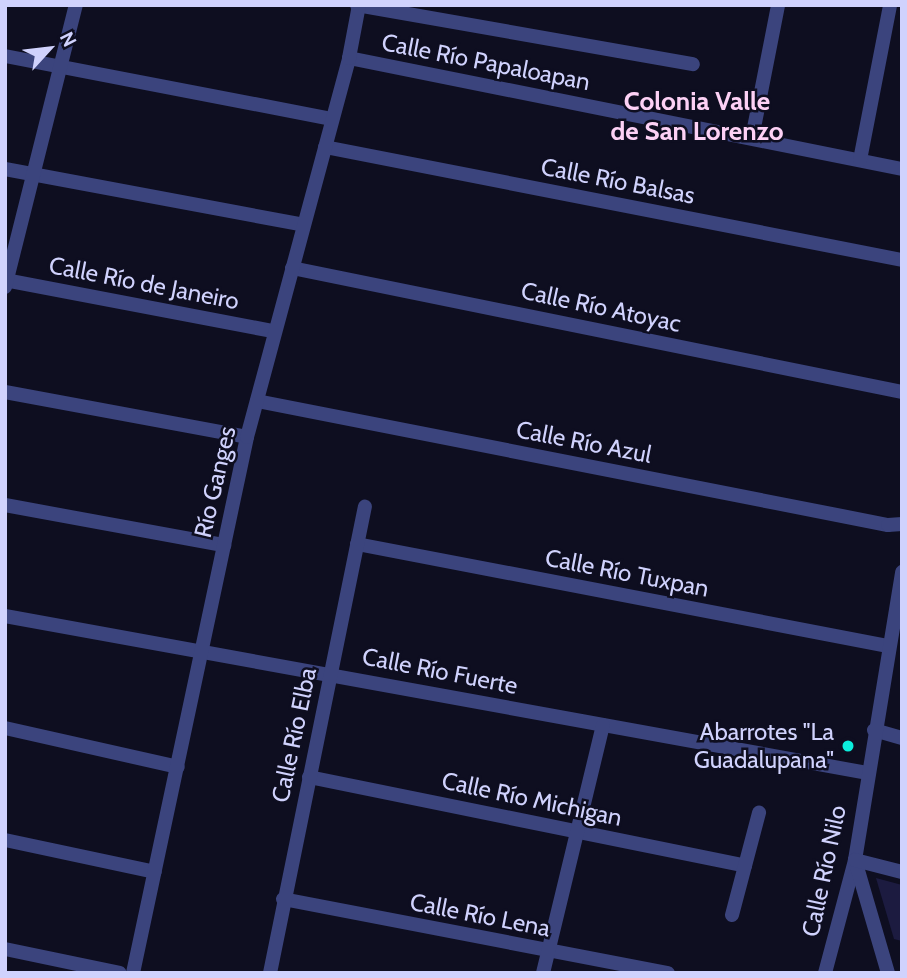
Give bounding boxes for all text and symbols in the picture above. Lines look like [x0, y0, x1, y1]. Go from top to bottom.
north arrow [14, 14, 84, 84]
text: N [55, 28, 81, 50]
street label: Calle Río Papaloapan [379, 28, 593, 96]
district label: Colonia Valle de San Lorenzo [611, 86, 783, 148]
street label: Calle Río Balsas [539, 152, 697, 210]
street label: Calle Río de Janeiro [47, 250, 241, 316]
street label: Calle Río Atoyac [518, 276, 684, 338]
street label: Calle Río Azul [514, 415, 654, 469]
street label: Río Ganges [188, 424, 242, 540]
street label: Calle Río Tuxpan [543, 543, 711, 603]
street label: Calle Río Fuerte [360, 642, 520, 700]
street label: Calle Río Elba [266, 665, 322, 805]
place label: Abarrotes "La Guadalupana" [694, 718, 834, 774]
marker: Abarrotes "La Guadalupana" [840, 738, 856, 754]
street label: Calle Río Michigan [439, 766, 625, 832]
street label: Calle Río Nilo [796, 803, 852, 939]
street label: Calle Río Lena [407, 887, 553, 943]

